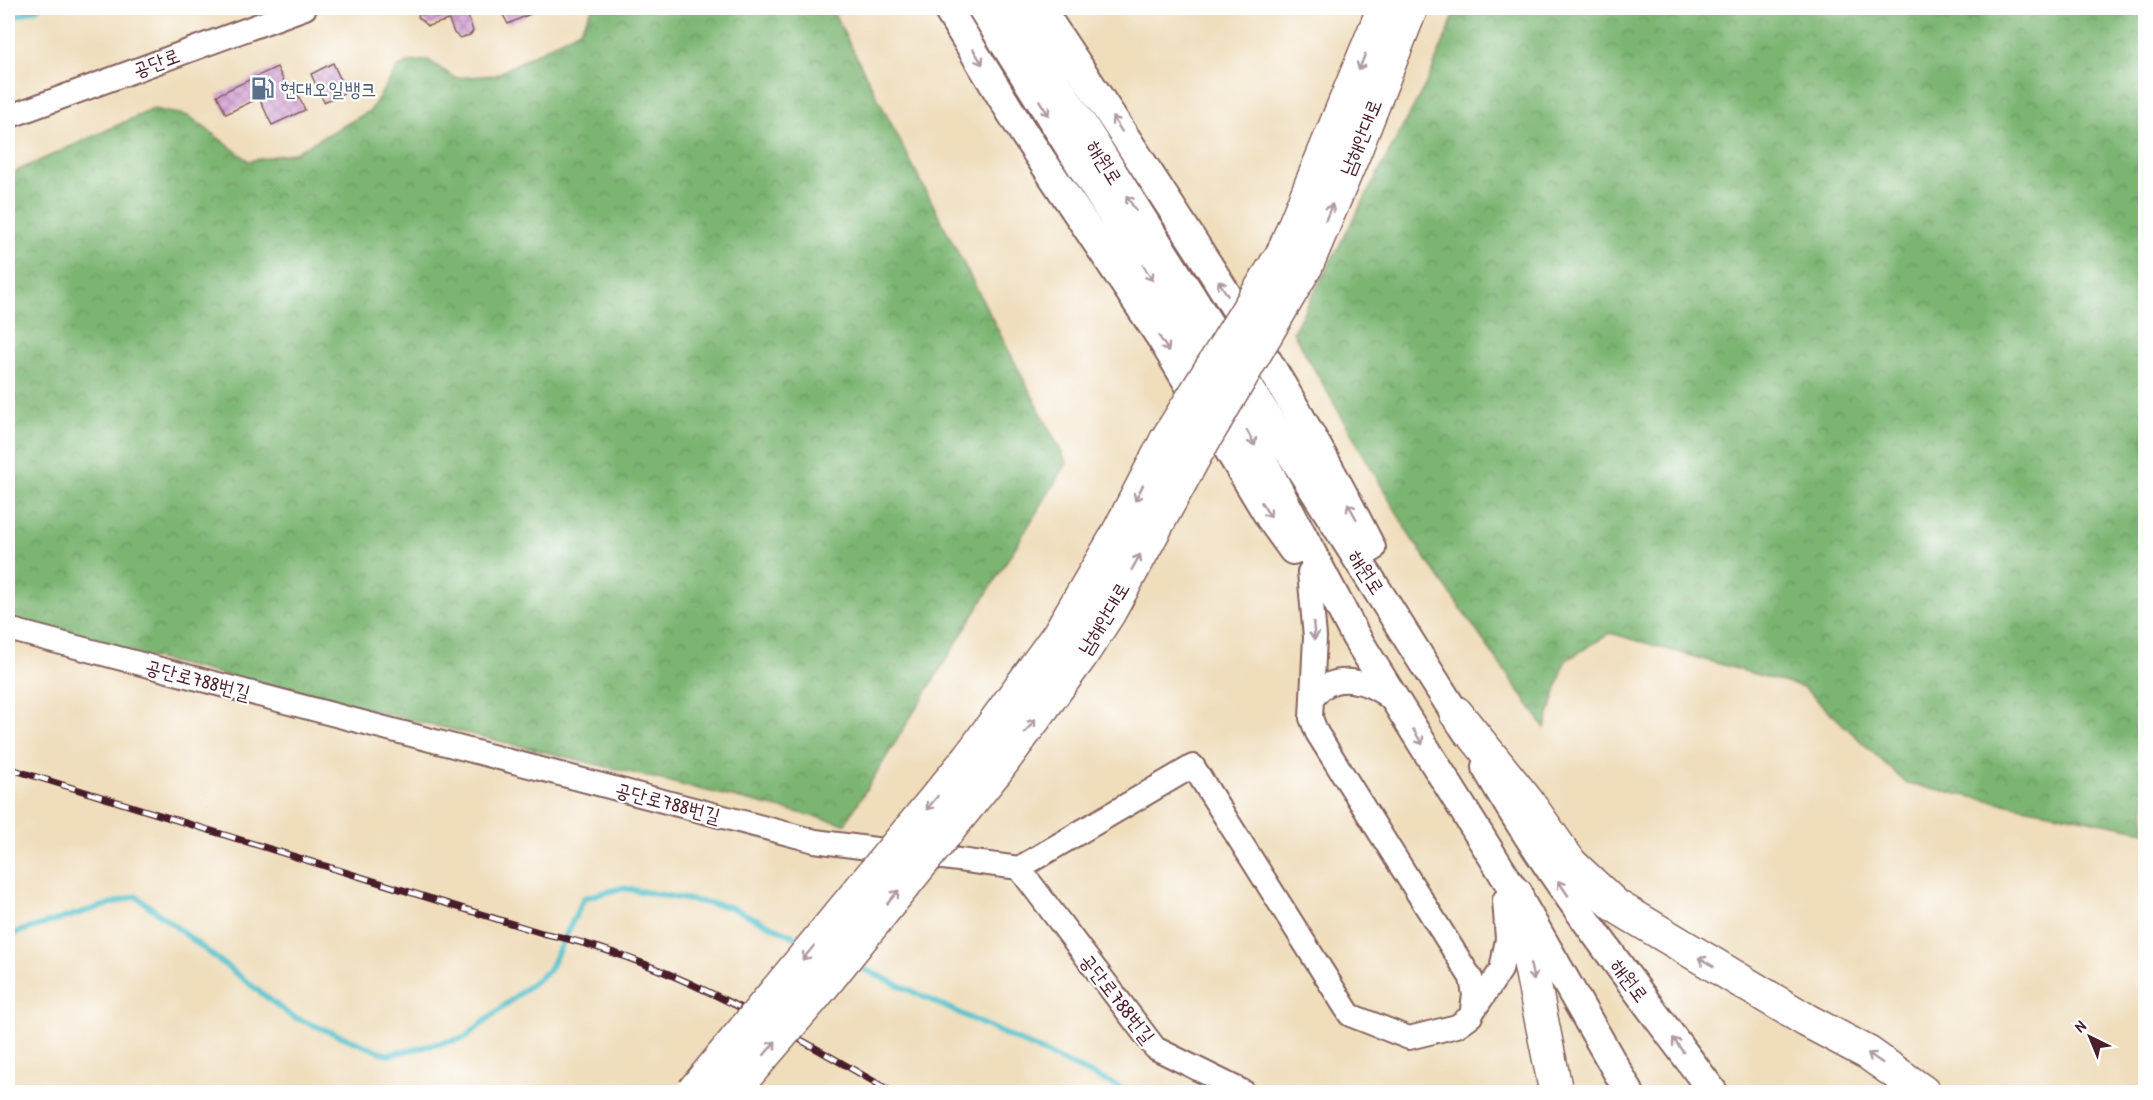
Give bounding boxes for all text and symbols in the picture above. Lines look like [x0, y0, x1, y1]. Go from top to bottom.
street label: 공단로 [129, 41, 183, 83]
one-way arrow [972, 48, 984, 65]
one-way arrow [1356, 52, 1367, 70]
fuel station icon: 현대오일뱅크 [249, 75, 275, 101]
place label: 현대오일뱅크 [280, 75, 377, 102]
street label: 남해안대로 [1332, 95, 1388, 179]
one-way arrow [1039, 99, 1051, 116]
one-way arrow [1111, 116, 1123, 133]
street label: 해원로 [1081, 134, 1129, 190]
one-way arrow [1124, 195, 1136, 212]
one-way arrow [1324, 203, 1335, 222]
one-way arrow [1143, 264, 1155, 281]
one-way arrow [1216, 280, 1228, 297]
one-way arrow [1159, 335, 1171, 352]
one-way arrow [1246, 429, 1257, 447]
one-way arrow [1133, 484, 1145, 501]
one-way arrow [1260, 501, 1272, 518]
one-way arrow [1346, 503, 1358, 520]
street label: 해원로 [1343, 544, 1391, 600]
one-way arrow [1130, 554, 1142, 571]
street label: 남해안대로 [1071, 577, 1135, 659]
one-way arrow [1309, 620, 1320, 640]
street label: 공단로788번길 [142, 652, 254, 706]
one-way arrow [1024, 718, 1036, 734]
one-way arrow [1412, 728, 1424, 745]
street label: 공단로788번길 [612, 775, 724, 829]
one-way arrow [925, 795, 938, 811]
one-way arrow [1557, 880, 1569, 896]
one-way arrow [886, 889, 899, 905]
one-way arrow [801, 945, 814, 961]
street label: 공단로788번길 [1074, 947, 1162, 1049]
street label: 해원로 [1605, 953, 1655, 1007]
one-way arrow [1698, 955, 1715, 967]
one-way arrow [1527, 962, 1538, 981]
north arrow [2060, 1007, 2120, 1067]
text: N [2069, 1015, 2091, 1037]
one-way arrow [1672, 1038, 1684, 1054]
one-way arrow [763, 1040, 776, 1056]
one-way arrow [1868, 1052, 1884, 1064]

